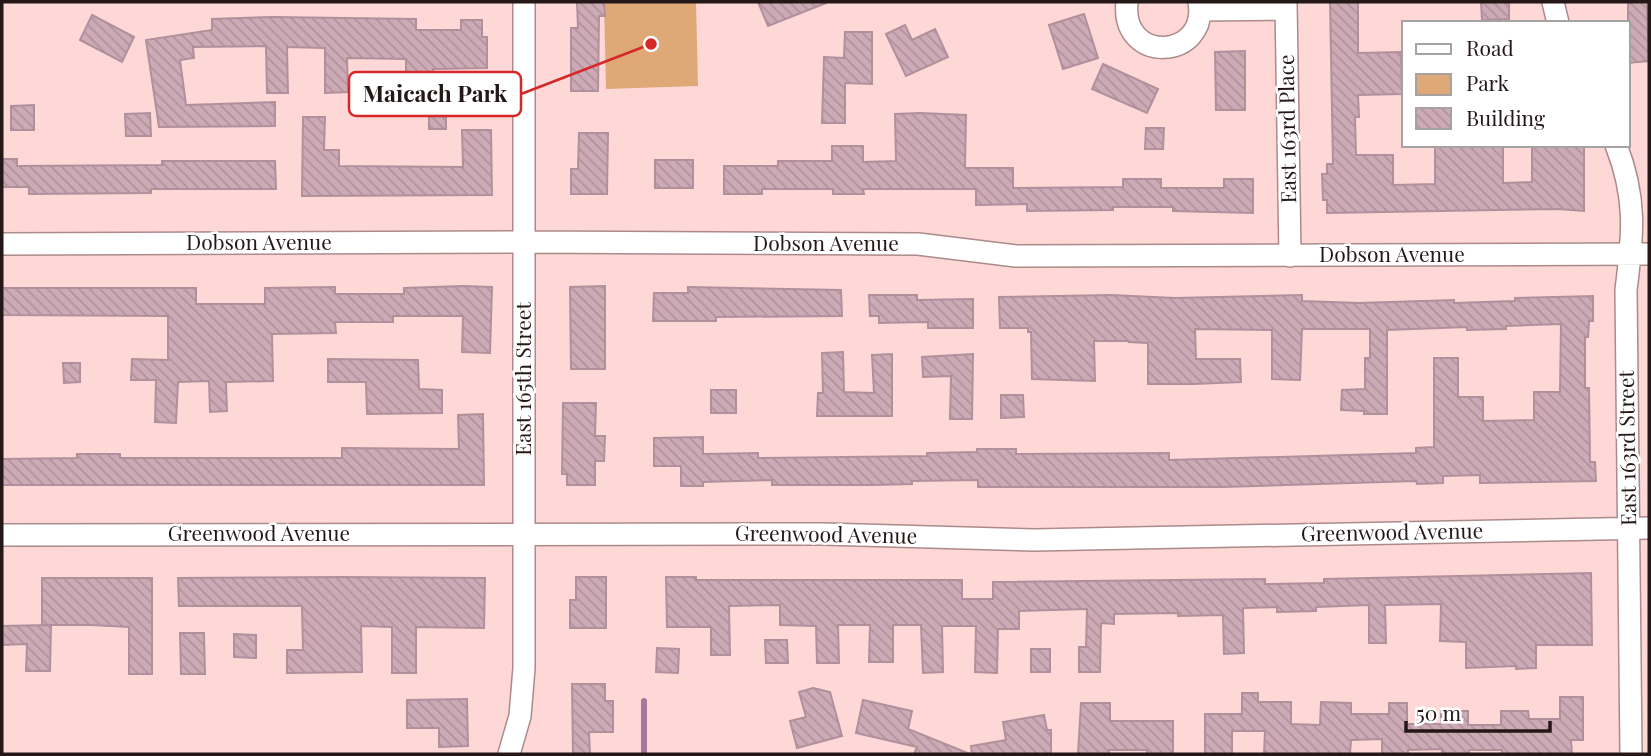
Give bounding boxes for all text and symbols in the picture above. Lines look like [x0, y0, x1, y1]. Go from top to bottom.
legend [1402, 21, 1630, 147]
text: Road [1466, 33, 1514, 61]
street label: East 163rd Place [1271, 54, 1301, 204]
text: Park [1466, 68, 1510, 96]
callout: Maicach Park [349, 72, 521, 116]
text: Maicach Park [363, 77, 508, 108]
text: Building [1466, 103, 1545, 131]
street label: Dobson Avenue [186, 227, 332, 255]
street label: Dobson Avenue [753, 228, 899, 256]
street label: Dobson Avenue [1319, 239, 1465, 267]
street label: East 165th Street [508, 302, 536, 456]
street label: East 163rd Street [1611, 369, 1641, 526]
street label: Greenwood Avenue [1301, 515, 1483, 547]
street label: Greenwood Avenue [735, 517, 917, 549]
street label: Greenwood Avenue [168, 518, 350, 546]
scale bar [1406, 690, 1550, 734]
text: 50 m [1416, 698, 1462, 726]

